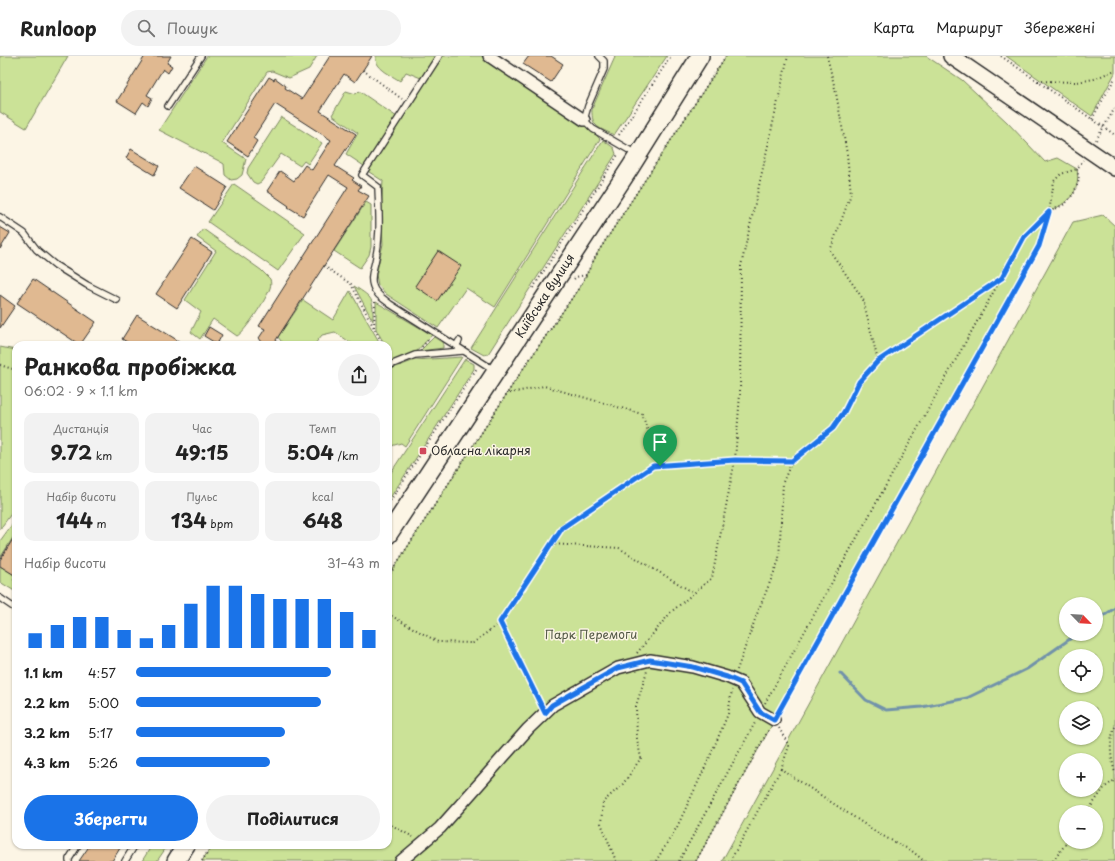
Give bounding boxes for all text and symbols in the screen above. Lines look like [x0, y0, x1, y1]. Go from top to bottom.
search box [121, 10, 401, 46]
text: Runloop [20, 14, 97, 42]
text: Пошук [167, 16, 218, 39]
icon: search [135, 17, 157, 39]
text: Карта [873, 17, 914, 38]
text: Маршрут [936, 17, 1003, 38]
text: Збережені [1025, 17, 1095, 38]
street label: Київська вулиця [510, 250, 578, 341]
text: Ранкова пробіжка [24, 349, 237, 382]
button: share [338, 354, 380, 396]
text: 06:02 · 9 × 1.1 km [24, 381, 138, 400]
text: Дистанція [54, 420, 109, 437]
text: Час [192, 420, 212, 437]
text: Темп [309, 420, 337, 437]
pin [643, 425, 677, 466]
icon: arrive [649, 431, 671, 453]
text: 9.72 [50, 437, 92, 467]
text: 49:15 [175, 437, 229, 467]
text: 5:04 [287, 437, 334, 467]
place label: Обласна лікарня [431, 441, 531, 459]
marker: Обласна лікарня [418, 446, 428, 456]
text: km [92, 447, 112, 464]
text: /km [334, 447, 359, 464]
text: Набір висоти [47, 488, 116, 505]
text: Пульс [186, 488, 218, 505]
text: kcal [312, 488, 334, 505]
text: 144 [56, 505, 93, 535]
text: 134 [171, 505, 207, 535]
text: 648 [302, 505, 343, 535]
text: m [93, 515, 107, 532]
text: bpm [207, 515, 233, 532]
text: Набір висоти [24, 553, 106, 572]
text: 31–43 m [327, 553, 380, 572]
north arrow [1059, 597, 1103, 641]
map controls [1059, 597, 1103, 849]
park label: Парк Перемоги [545, 625, 637, 643]
button: locate [1059, 649, 1103, 693]
text: 1.1 km [24, 663, 63, 682]
text: 4:57 [88, 663, 116, 682]
text: 2.2 km [24, 693, 70, 712]
text: 5:00 [88, 693, 119, 712]
button: layers [1059, 701, 1103, 745]
text: 3.2 km [24, 723, 70, 742]
text: 5:17 [88, 723, 113, 742]
text: 4.3 km [24, 753, 70, 772]
text: 5:26 [88, 753, 118, 772]
button: + [1059, 753, 1103, 797]
button: Зберегти [24, 795, 198, 841]
button: Поділитися [206, 795, 380, 841]
button: − [1059, 805, 1103, 849]

